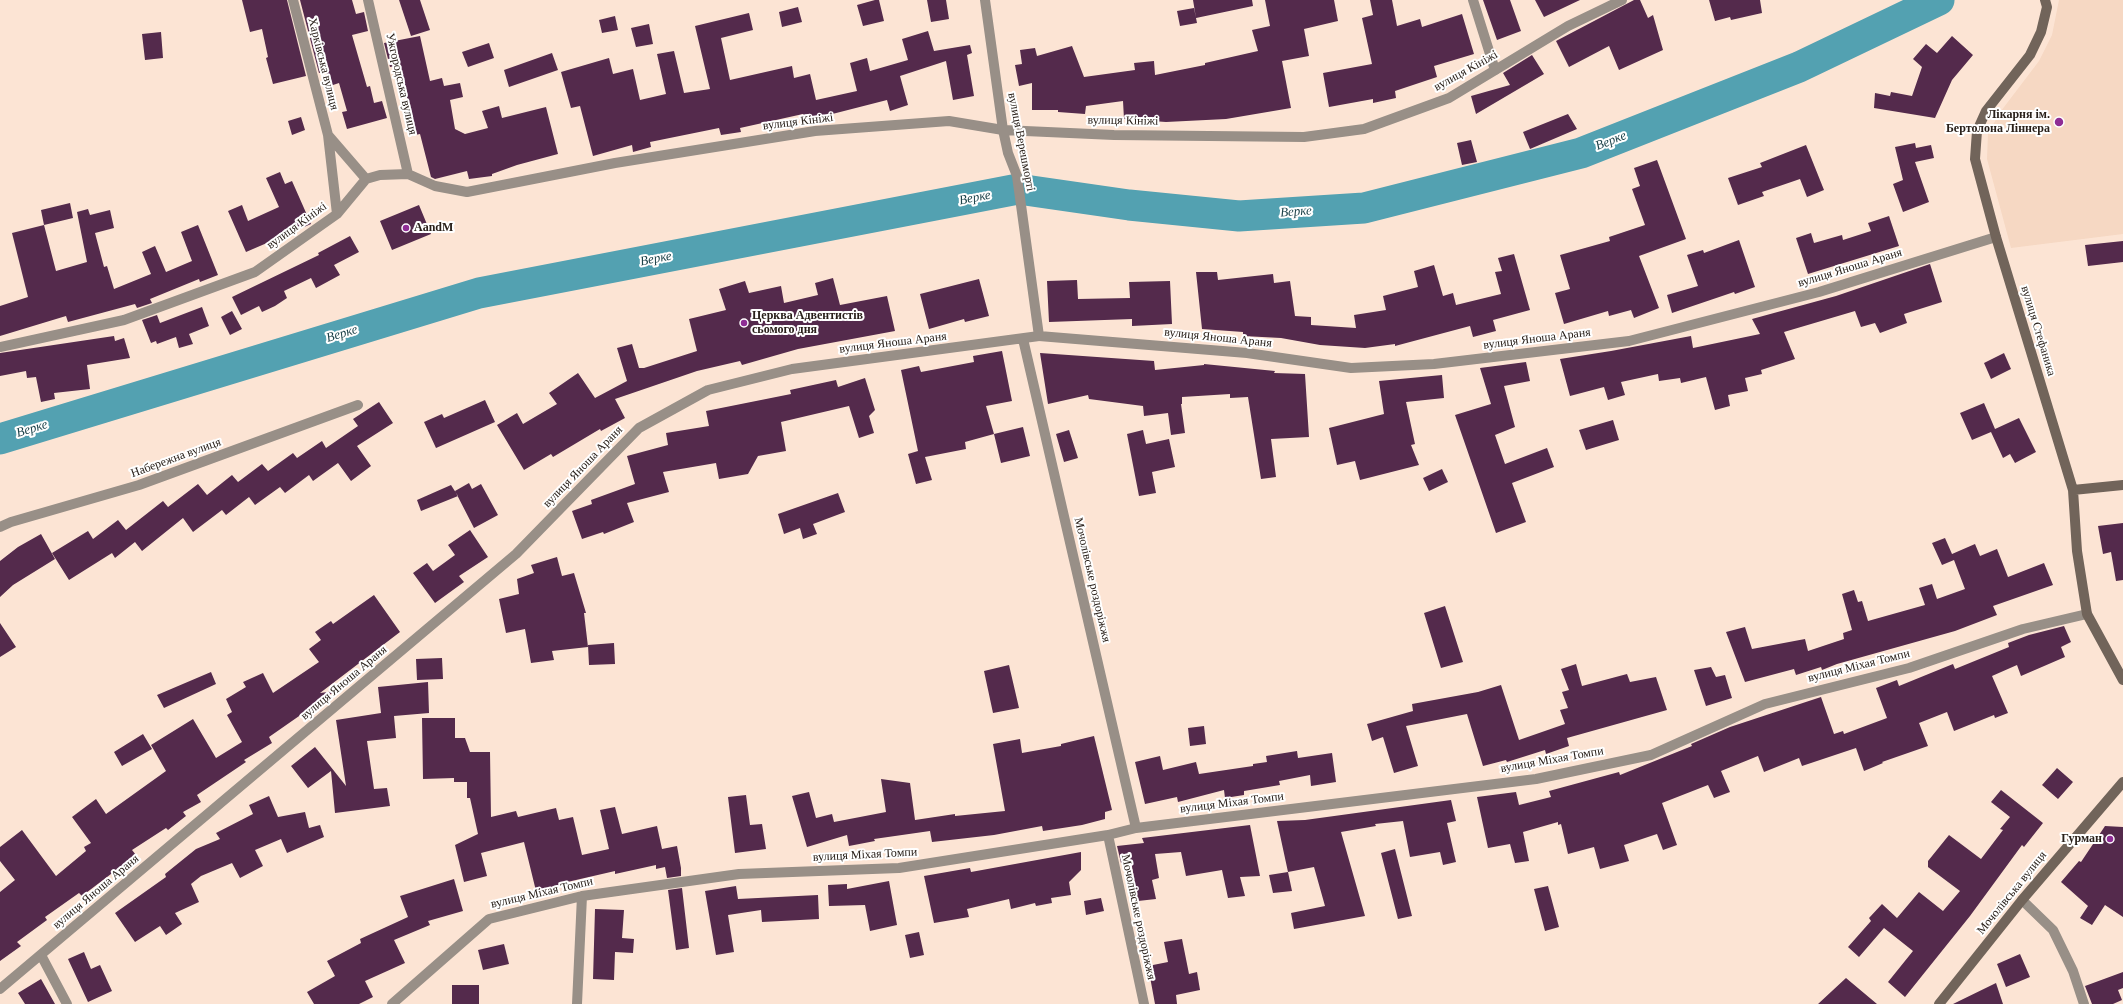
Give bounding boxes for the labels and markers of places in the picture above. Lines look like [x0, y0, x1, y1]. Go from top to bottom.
place label: Лікарня ім. Бертолона Ліннера [1946, 108, 2050, 136]
marker: Лікарня ім. Бертолона Ліннера [2053, 116, 2065, 128]
place label: AandM [414, 221, 453, 235]
marker: AandM [401, 223, 411, 233]
place label: Церква Адвентистів сьомого дня [752, 309, 863, 337]
marker: Церква Адвентистів сьомого дня [739, 318, 749, 328]
place label: Гурман [2061, 832, 2102, 846]
marker: Гурман [2105, 834, 2115, 844]

